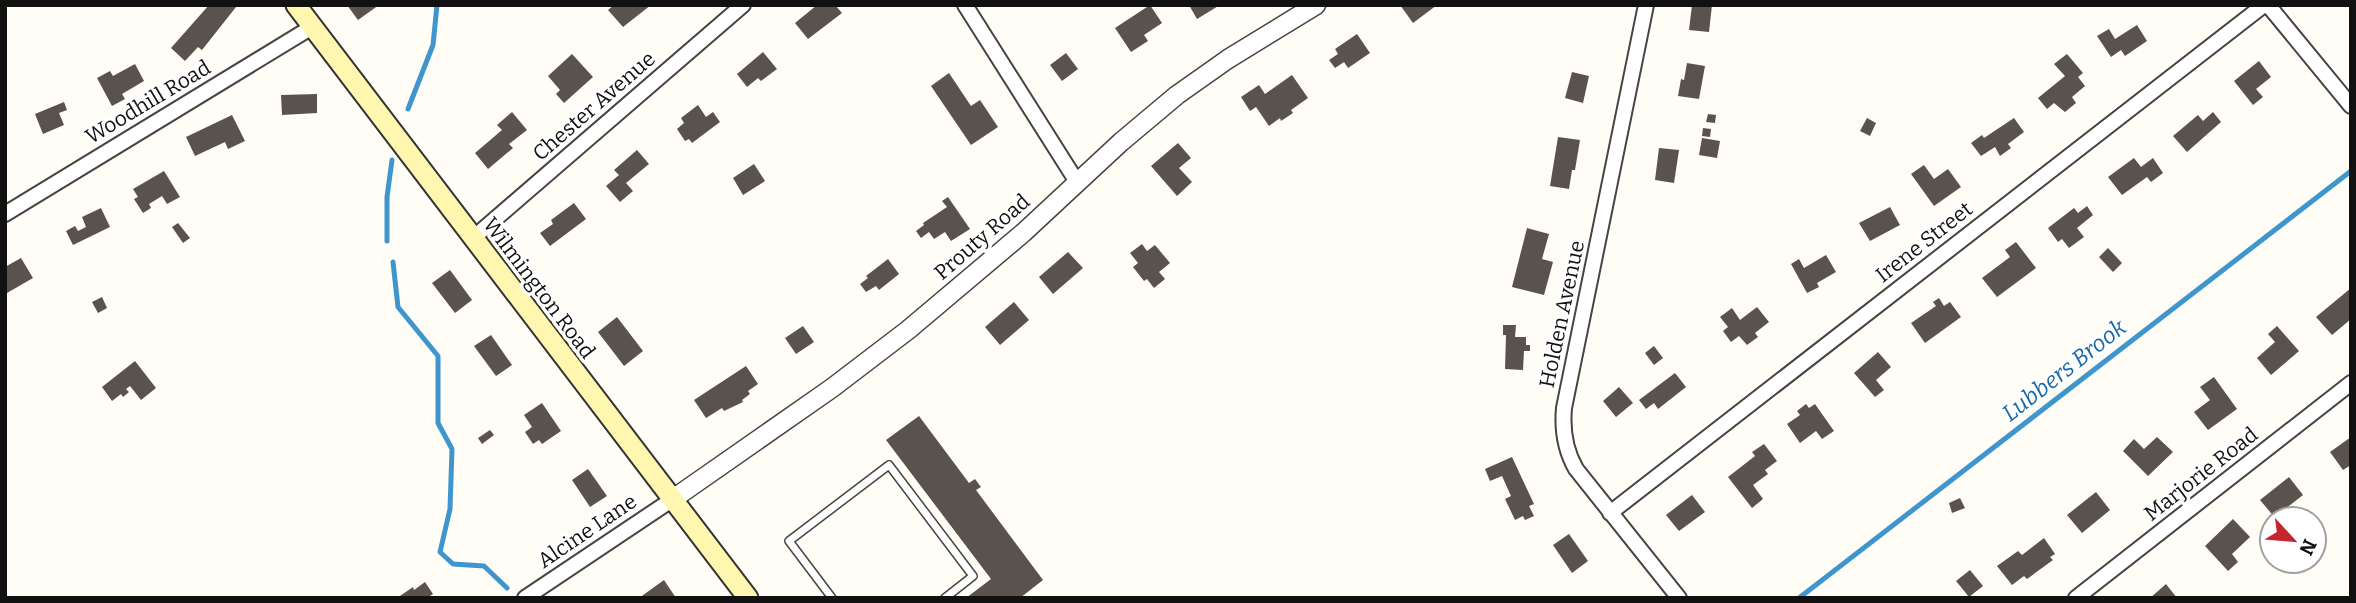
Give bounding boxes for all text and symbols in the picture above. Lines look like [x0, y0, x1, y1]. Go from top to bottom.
street label: Chester Avenue [527, 46, 661, 166]
street label: Woodhill Road [81, 54, 215, 150]
street label: Prouty Road [929, 188, 1035, 286]
street label: Irene Street [1870, 196, 1978, 288]
street label: Wilmington Road [477, 212, 601, 364]
street label: Holden Avenue [1534, 238, 1590, 390]
water label: Lubbers Brook [1996, 313, 2132, 427]
street label: Marjorie Road [2139, 422, 2263, 526]
street label: Alcine Lane [532, 488, 642, 574]
north arrow [2258, 505, 2328, 575]
text: N [2294, 536, 2321, 559]

